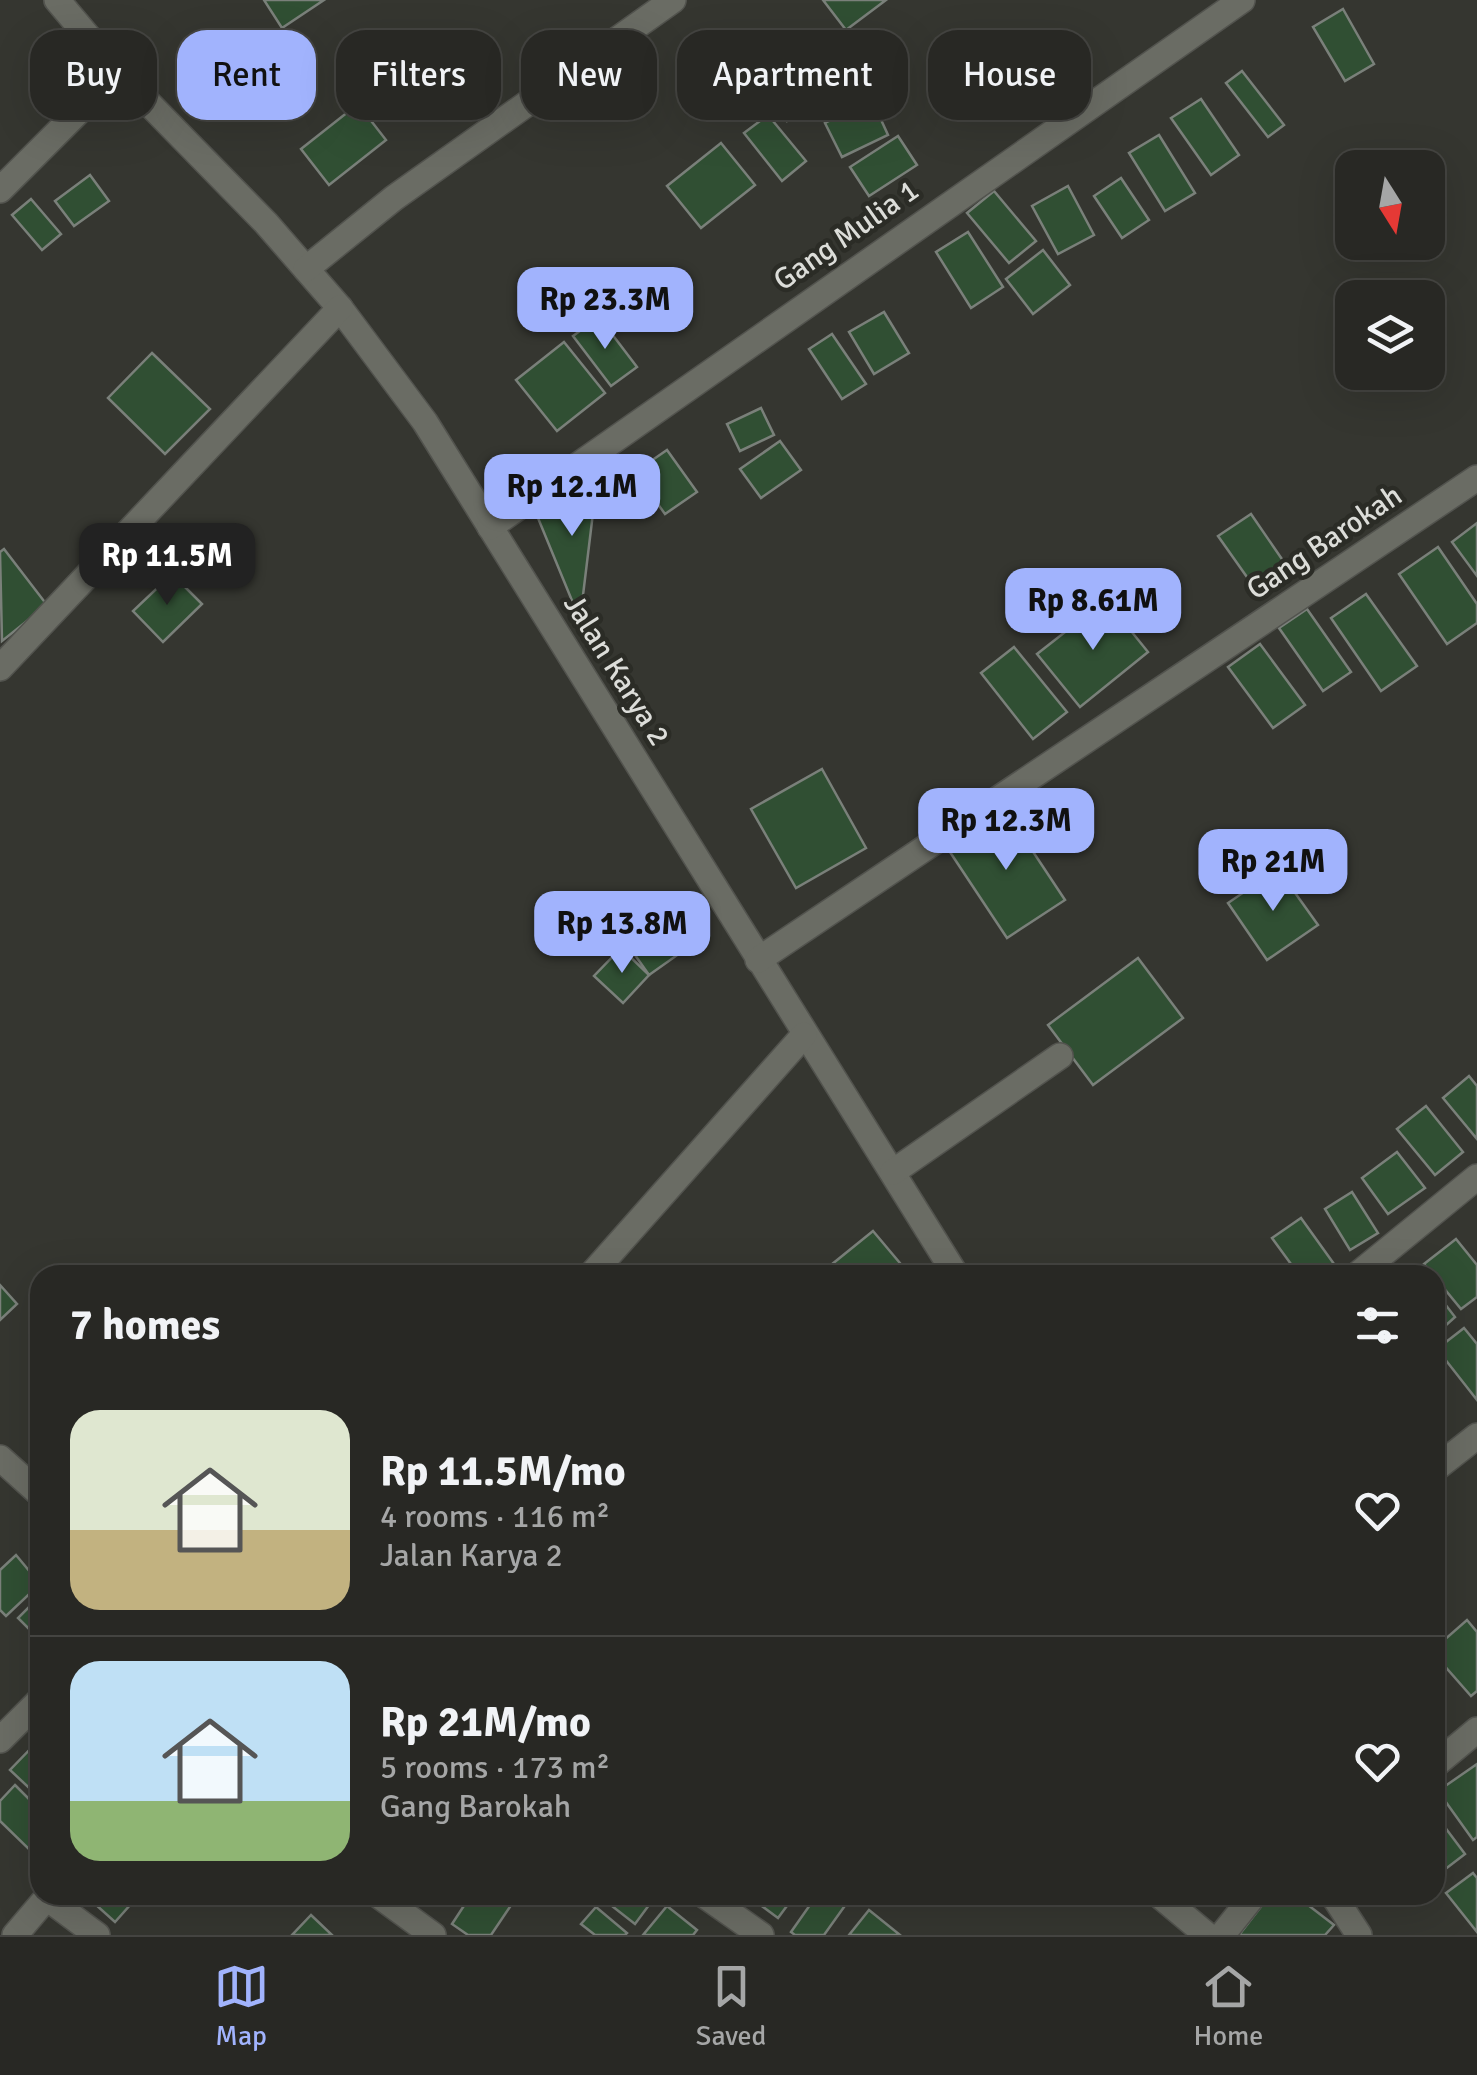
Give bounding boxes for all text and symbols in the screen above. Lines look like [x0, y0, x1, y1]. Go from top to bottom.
chip: Buy [30, 30, 157, 120]
chip: Rent [177, 30, 316, 120]
chip: Filters [336, 30, 501, 120]
chip: New [521, 30, 657, 120]
chip: Apartment [677, 30, 908, 120]
chip: House [928, 30, 1091, 120]
north arrow [1335, 150, 1445, 260]
map controls [1335, 150, 1445, 390]
street label: Gang Mulia 1 [767, 172, 926, 299]
pin: Rp 23.3M [502, 267, 708, 352]
text: Rp 23.3M [539, 280, 671, 319]
button: layers [1335, 280, 1445, 390]
pin: Rp 12.1M [469, 454, 675, 539]
text: Rp 12.1M [506, 467, 638, 506]
street label: Gang Barokah [1240, 477, 1409, 608]
pin: Rp 11.5M [64, 523, 270, 608]
text: Rp 11.5M [101, 536, 233, 575]
pin: Rp 8.61M [990, 568, 1196, 653]
text: Rp 8.61M [1027, 581, 1159, 620]
street label: Jalan Karya 2 [555, 588, 678, 753]
pin: Rp 12.3M [903, 788, 1109, 873]
text: Rp 12.3M [940, 801, 1072, 840]
pin: Rp 21M [1192, 829, 1354, 914]
text: Rp 21M [1220, 842, 1326, 881]
pin: Rp 13.8M [519, 891, 725, 976]
text: Rp 13.8M [556, 904, 688, 943]
icon: filters [1350, 1298, 1405, 1353]
text: 7 homes [70, 1300, 220, 1351]
text: Rp 11.5M/mo [380, 1446, 626, 1497]
icon: home [150, 1450, 270, 1570]
icon: heart [1350, 1483, 1405, 1538]
text: 4 rooms · 116 m² [380, 1497, 610, 1536]
text: Jalan Karya 2 [380, 1536, 563, 1575]
text: Rp 21M/mo [380, 1697, 591, 1748]
icon: home [150, 1701, 270, 1821]
icon: heart [1350, 1734, 1405, 1789]
text: 5 rooms · 173 m² [380, 1748, 610, 1787]
text: Gang Barokah [380, 1787, 571, 1826]
tab: Map [214, 1959, 269, 2053]
tab: Saved [696, 1959, 766, 2053]
tab: Home [1194, 1959, 1263, 2053]

